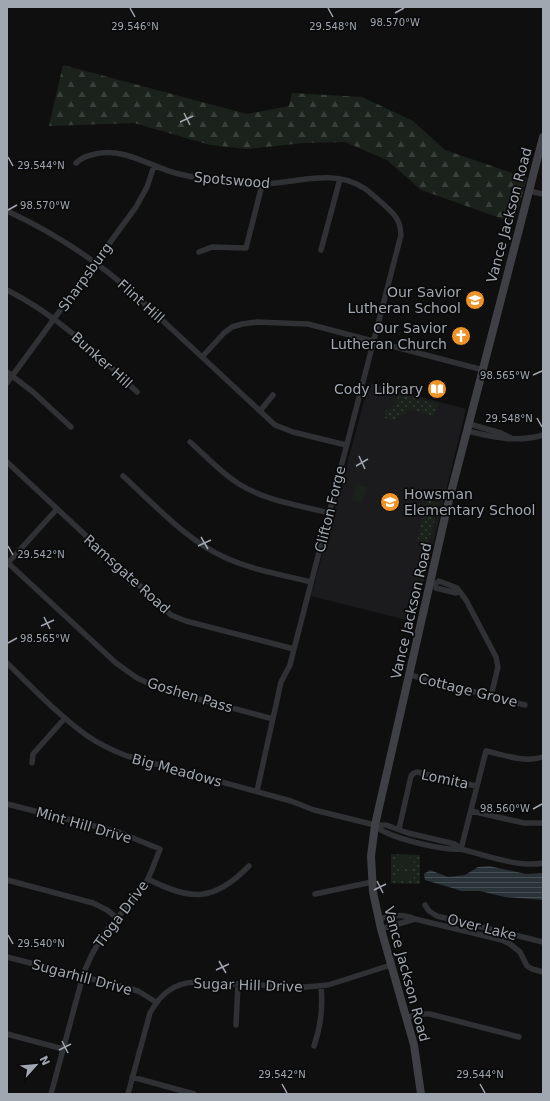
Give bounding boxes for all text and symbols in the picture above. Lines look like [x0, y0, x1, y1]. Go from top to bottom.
text: 98.570°W [370, 17, 420, 28]
text: 29.546°N [111, 21, 159, 32]
text: 29.548°N [309, 21, 357, 32]
street label: Vance Jackson Road [483, 146, 535, 284]
text: 29.544°N [17, 160, 65, 171]
street label: Spotswood [193, 169, 271, 191]
text: 98.570°W [20, 200, 70, 211]
street label: Sharpsburg [55, 240, 115, 314]
street label: Flint Hill [115, 276, 167, 326]
place label: Our Savior Lutheran School [347, 284, 461, 316]
school or university icon: Our Savior Lutheran School [464, 289, 486, 311]
place label: Our Savior Lutheran Church [330, 320, 447, 352]
church icon: Our Savior Lutheran Church [450, 325, 472, 347]
street label: Bunker Hill [68, 329, 136, 391]
text: 98.565°W [480, 370, 530, 381]
library icon: Cody Library [426, 378, 448, 400]
place label: Cody Library [334, 381, 423, 397]
text: 29.548°N [485, 413, 533, 424]
street label: Clifton Forge [312, 464, 348, 554]
place label: Howsman Elementary School [404, 486, 536, 518]
school or university icon: Howsman Elementary School [379, 491, 401, 513]
street label: Ramsgate Road [81, 531, 173, 617]
street label: Vance Jackson Road [388, 541, 434, 681]
text: 29.542°N [17, 549, 65, 560]
text: 98.565°W [20, 633, 70, 644]
street label: Cottage Grove [417, 670, 519, 710]
street label: Goshen Pass [145, 674, 235, 716]
street label: Big Meadows [130, 750, 224, 790]
street label: Lomita [420, 766, 470, 792]
text: 98.560°W [480, 803, 530, 814]
street label: Mint Hill Drive [34, 804, 134, 846]
street label: Tioga Drive [90, 877, 151, 951]
street label: Vance Jackson Road [381, 905, 433, 1043]
street label: Over Lake [446, 911, 518, 943]
text: 29.540°N [17, 938, 65, 949]
street label: Sugarhill Drive [30, 956, 134, 998]
street label: Sugar Hill Drive [193, 975, 303, 995]
north arrow [16, 1045, 56, 1085]
text: N [37, 1054, 52, 1068]
text: 29.542°N [258, 1069, 306, 1080]
text: 29.544°N [456, 1069, 504, 1080]

